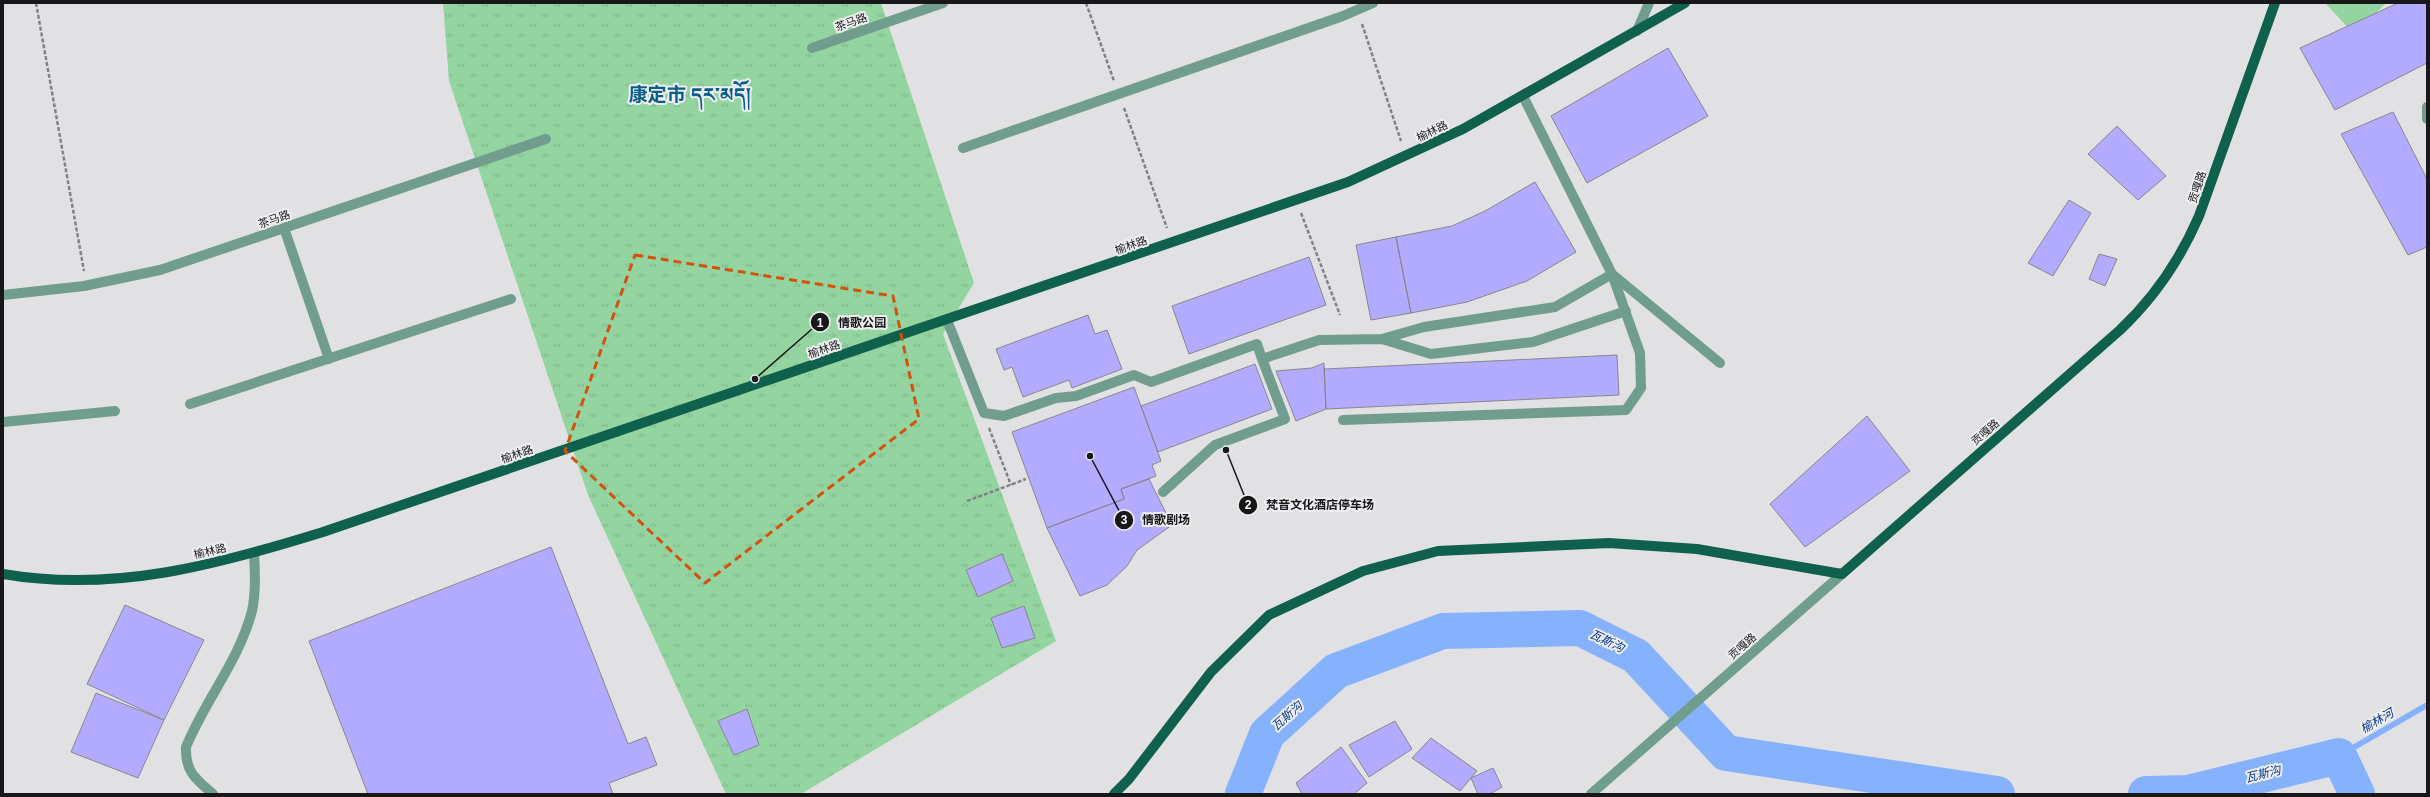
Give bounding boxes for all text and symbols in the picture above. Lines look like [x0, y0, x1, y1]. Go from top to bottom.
street label: 茶马路 [833, 11, 869, 33]
district label: 康定市 དར་མདོ། [629, 79, 751, 111]
street label: 榆林路 [1415, 118, 1449, 144]
street label: 贡嘎路 [2186, 169, 2208, 205]
street label: 茶马路 [256, 208, 292, 230]
street label: 榆林路 [1113, 234, 1149, 256]
callout: 情歌公园 [810, 310, 894, 334]
text: 1 [817, 316, 824, 330]
text: 情歌公园 [838, 316, 886, 330]
street label: 榆林路 [806, 338, 842, 360]
street label: 贡嘎路 [1969, 417, 2001, 447]
street label: 榆林路 [499, 443, 535, 465]
callout: 梵音文化酒店停车场 [1238, 493, 1382, 517]
text: 2 [1245, 498, 1252, 512]
text: 梵音文化酒店停车场 [1266, 498, 1374, 512]
callout: 情歌剧场 [1114, 508, 1198, 532]
text: 3 [1121, 513, 1128, 527]
text: 情歌剧场 [1142, 513, 1190, 527]
street label: 榆林路 [193, 541, 227, 561]
water label: 瓦斯沟 [1588, 627, 1628, 656]
street label: 贡嘎路 [1726, 631, 1758, 661]
water label: 瓦斯沟 [1269, 697, 1307, 733]
water label: 榆林河 [2358, 705, 2398, 736]
water label: 瓦斯沟 [2244, 762, 2284, 785]

